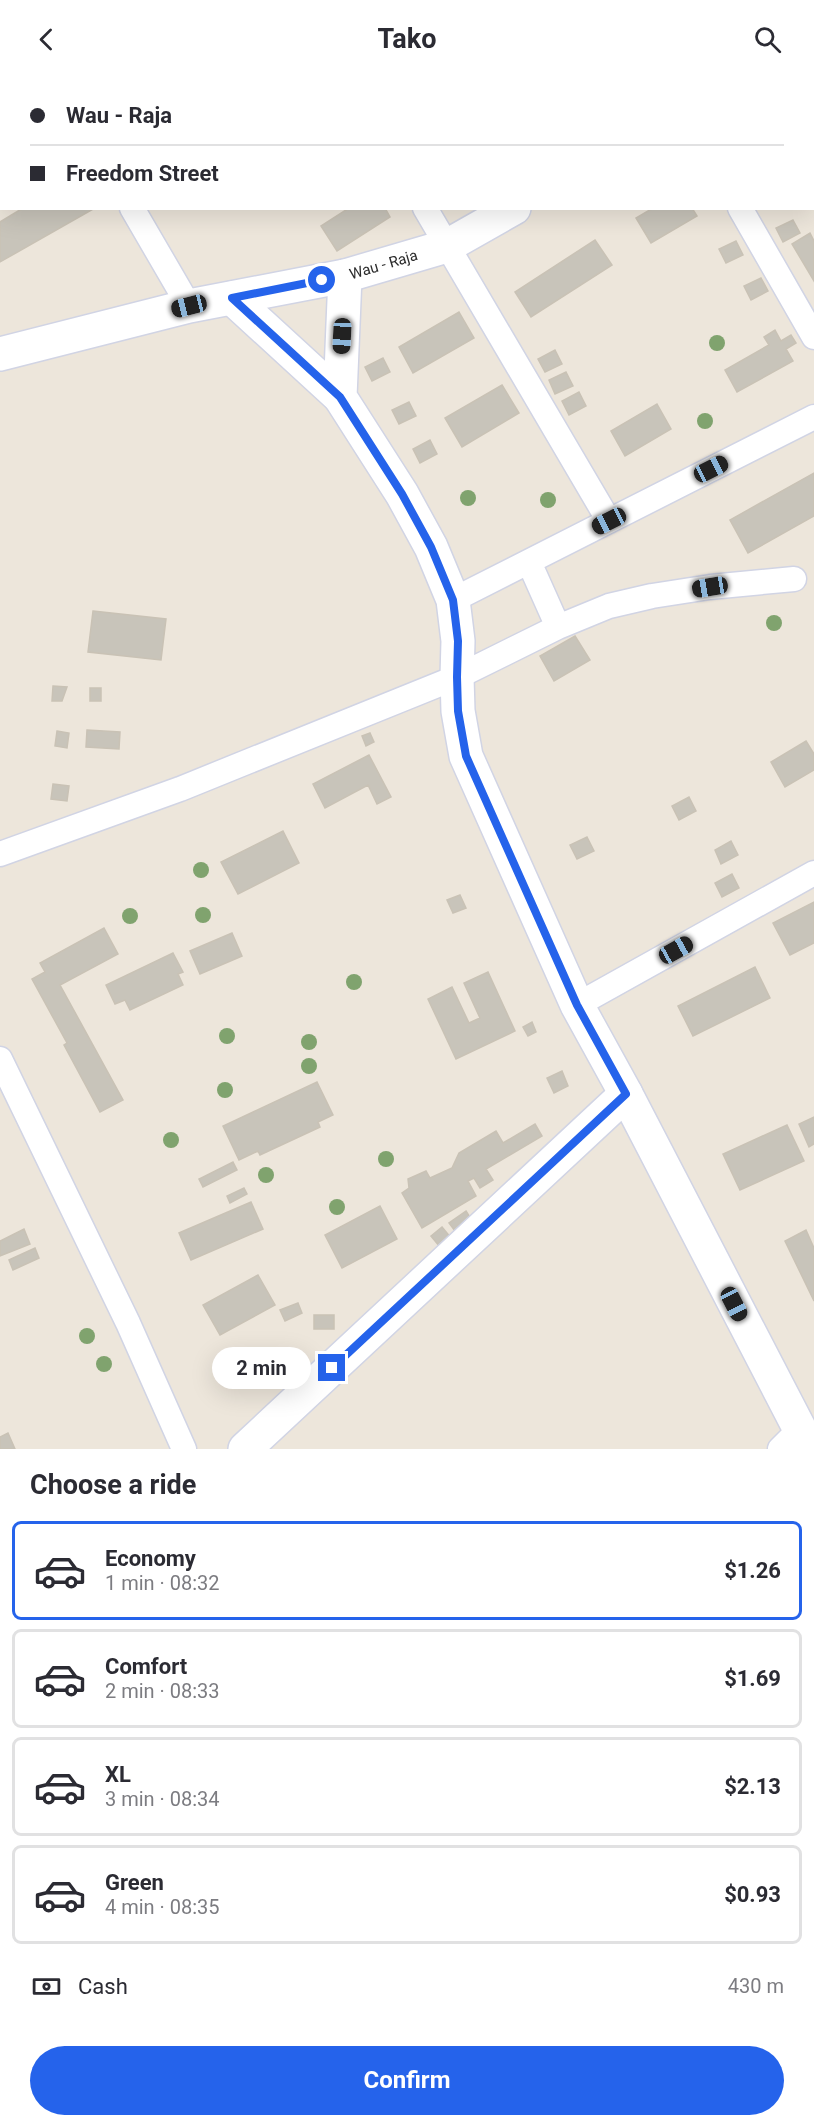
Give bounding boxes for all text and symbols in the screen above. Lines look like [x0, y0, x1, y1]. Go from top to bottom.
icon: back [30, 23, 63, 56]
text: Tako [378, 23, 436, 55]
icon: search [751, 23, 784, 56]
text: Wau - Raja [66, 103, 172, 128]
text: Freedom Street [66, 161, 219, 186]
street label: Wau - Raja [347, 246, 420, 283]
route start [308, 266, 335, 293]
car [169, 293, 209, 319]
car [332, 318, 352, 354]
car [691, 453, 731, 485]
car [589, 505, 629, 537]
car [691, 575, 729, 599]
car [656, 933, 696, 967]
car [718, 1284, 750, 1324]
callout: 2 min [212, 1347, 311, 1389]
route end [318, 1354, 345, 1381]
text: 2 min [236, 1356, 287, 1380]
text: Choose a ride [30, 1469, 196, 1501]
icon: car [33, 1544, 87, 1598]
text: Economy [105, 1546, 196, 1571]
text: $1.26 [724, 1558, 781, 1583]
text: 1 min · 08:32 [105, 1571, 220, 1595]
icon: car [33, 1652, 87, 1706]
text: Comfort [105, 1654, 187, 1679]
text: $1.69 [724, 1666, 781, 1691]
text: 2 min · 08:33 [105, 1679, 220, 1703]
icon: car [33, 1760, 87, 1814]
text: XL [105, 1762, 131, 1787]
text: $2.13 [724, 1774, 781, 1799]
text: 3 min · 08:34 [105, 1787, 220, 1811]
icon: car [33, 1868, 87, 1922]
text: Green [105, 1870, 164, 1895]
text: $0.93 [724, 1882, 781, 1907]
text: 4 min · 08:35 [105, 1895, 220, 1919]
icon: cash [30, 1970, 63, 2003]
text: Cash [78, 1974, 128, 1999]
text: 430 m [728, 1974, 784, 1998]
button: Confirm [30, 2046, 784, 2115]

